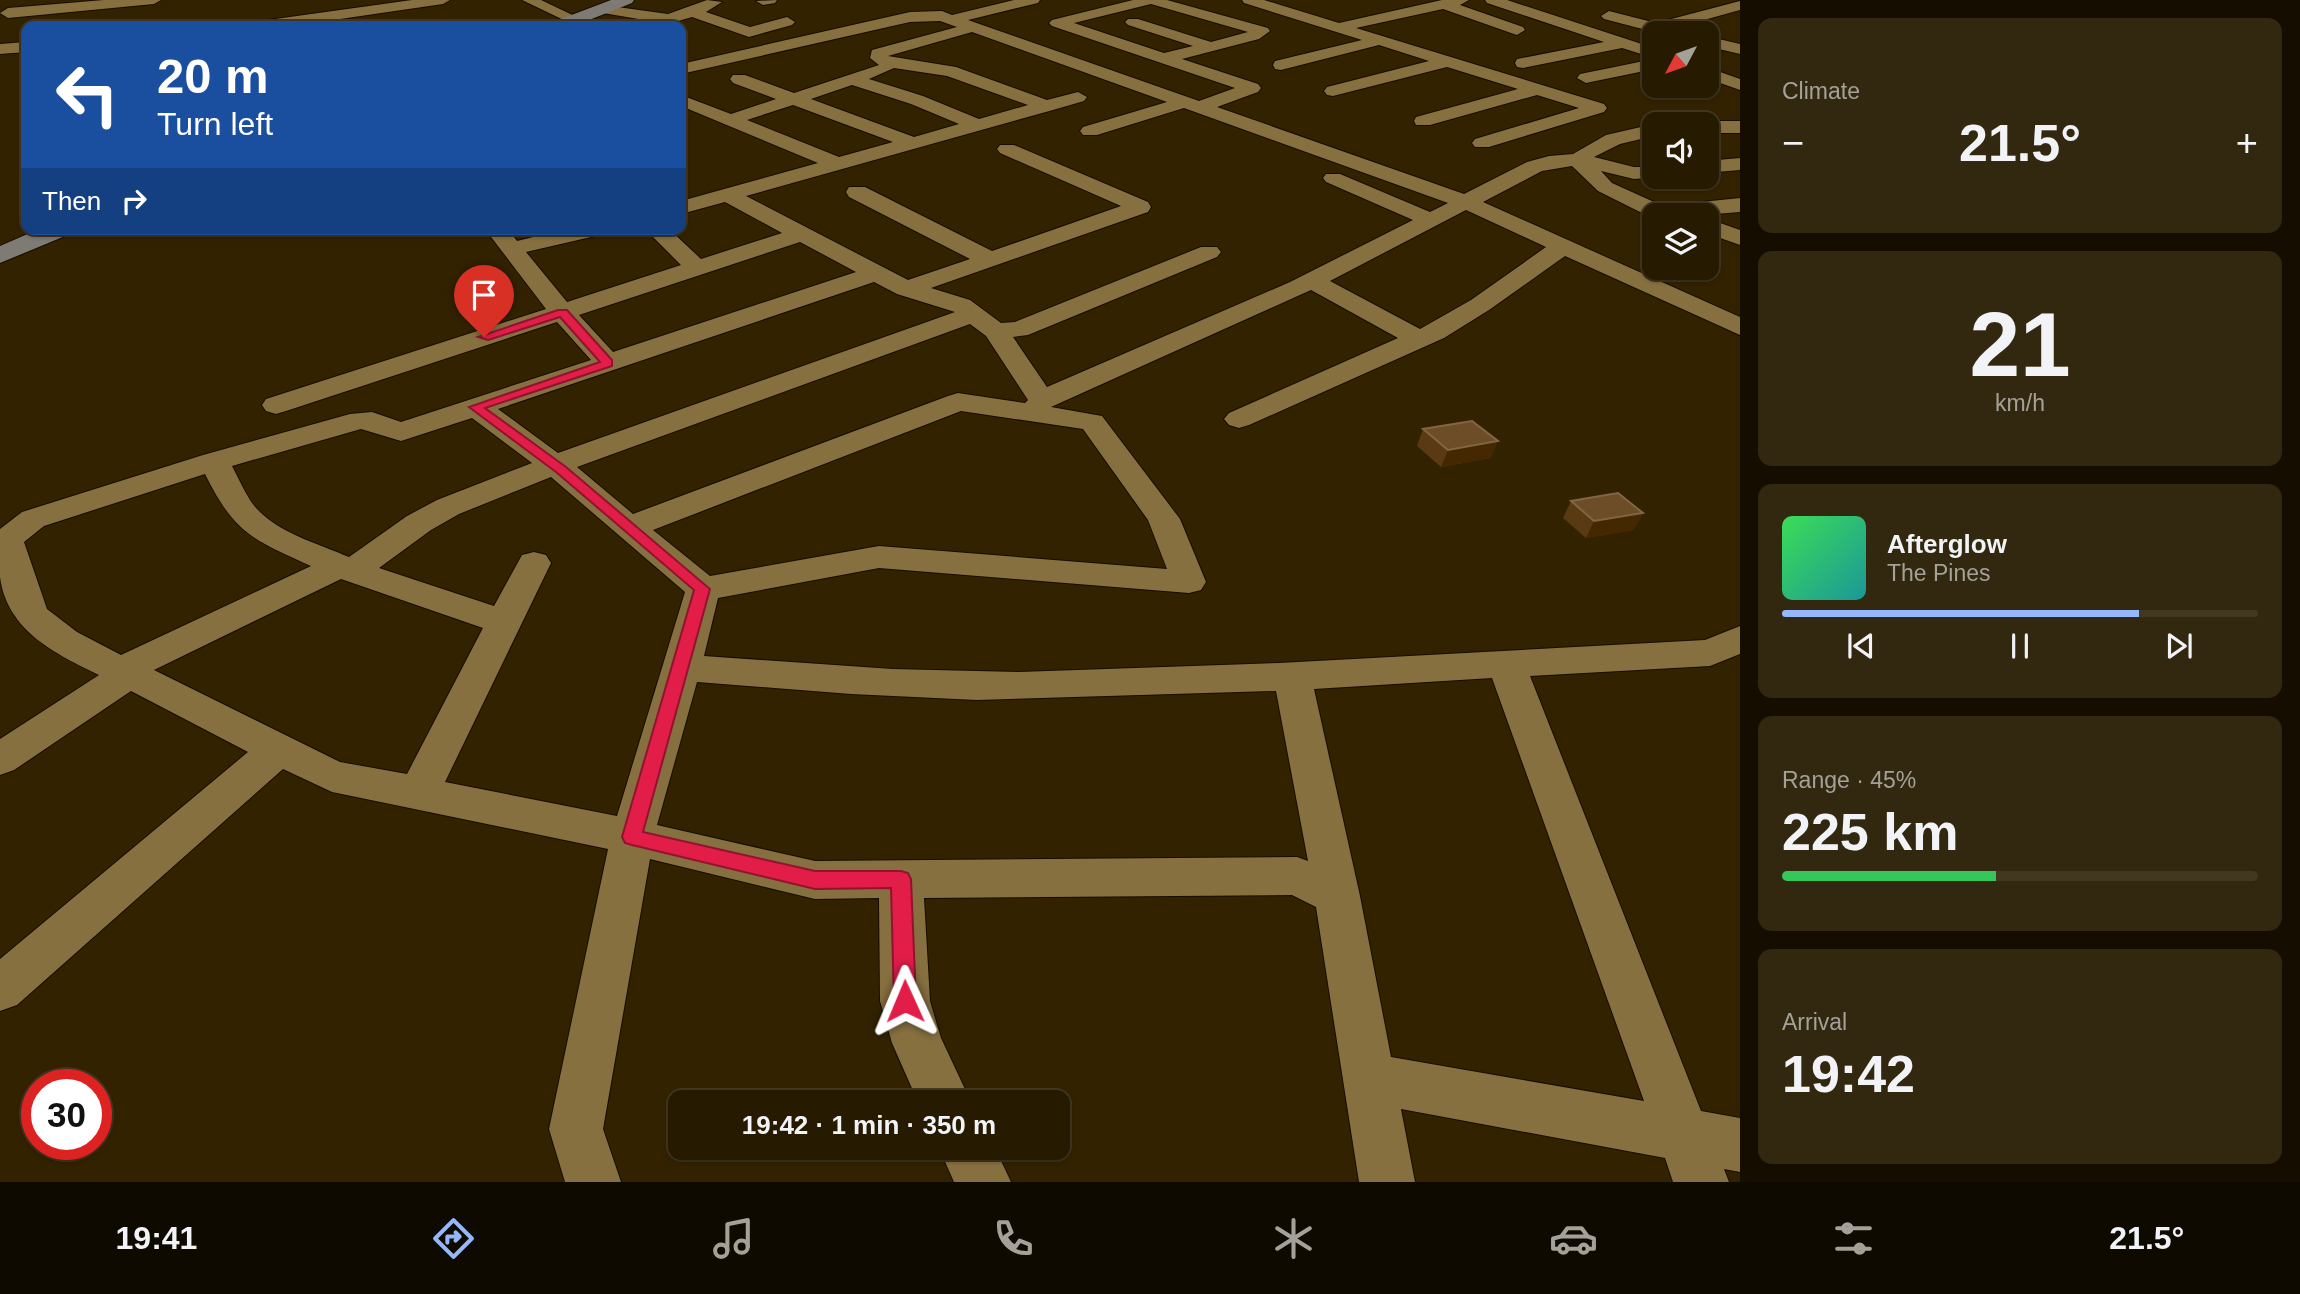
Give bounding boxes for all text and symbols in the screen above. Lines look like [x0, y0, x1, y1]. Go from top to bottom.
north arrow [1642, 21, 1718, 98]
map controls [1642, 21, 1719, 280]
icon: left [42, 49, 133, 140]
text: 20 m [157, 49, 269, 103]
text: Climate [1782, 78, 1860, 104]
text: Turn left [157, 106, 273, 142]
button: sound [1642, 112, 1719, 189]
text: 21.5° [1959, 114, 2081, 172]
text: − [1782, 122, 1804, 164]
text: + [2236, 122, 2258, 164]
icon: right [115, 182, 153, 220]
text: Then [42, 186, 101, 216]
button: layers [1642, 203, 1719, 280]
pin [454, 265, 514, 337]
icon: arrive [465, 276, 503, 314]
text: 21 [1969, 294, 2071, 395]
text: km/h [1995, 390, 2045, 416]
text: Afterglow [1887, 529, 2007, 559]
text: The Pines [1887, 560, 1991, 586]
icon: previous [1842, 627, 1880, 665]
icon: pause [2001, 627, 2039, 665]
icon: next [2160, 627, 2198, 665]
text: Range · 45% [1782, 767, 1916, 793]
text: 225 km [1782, 803, 1958, 861]
position arrow [868, 964, 942, 1038]
text: Arrival [1782, 1009, 1847, 1035]
text: 19:42 [1782, 1045, 1915, 1103]
speed limit sign: 30 [21, 1069, 112, 1160]
text: 19:42 · 1 min · 350 m [742, 1110, 996, 1140]
icon: directions [429, 1214, 478, 1263]
icon: music [709, 1214, 758, 1263]
icon: phone [989, 1214, 1038, 1263]
icon: climate [1269, 1214, 1318, 1263]
icon: car [1549, 1214, 1598, 1263]
icon: filters [1829, 1214, 1878, 1263]
text: 19:41 [116, 1220, 197, 1256]
text: 21.5° [2109, 1220, 2184, 1256]

